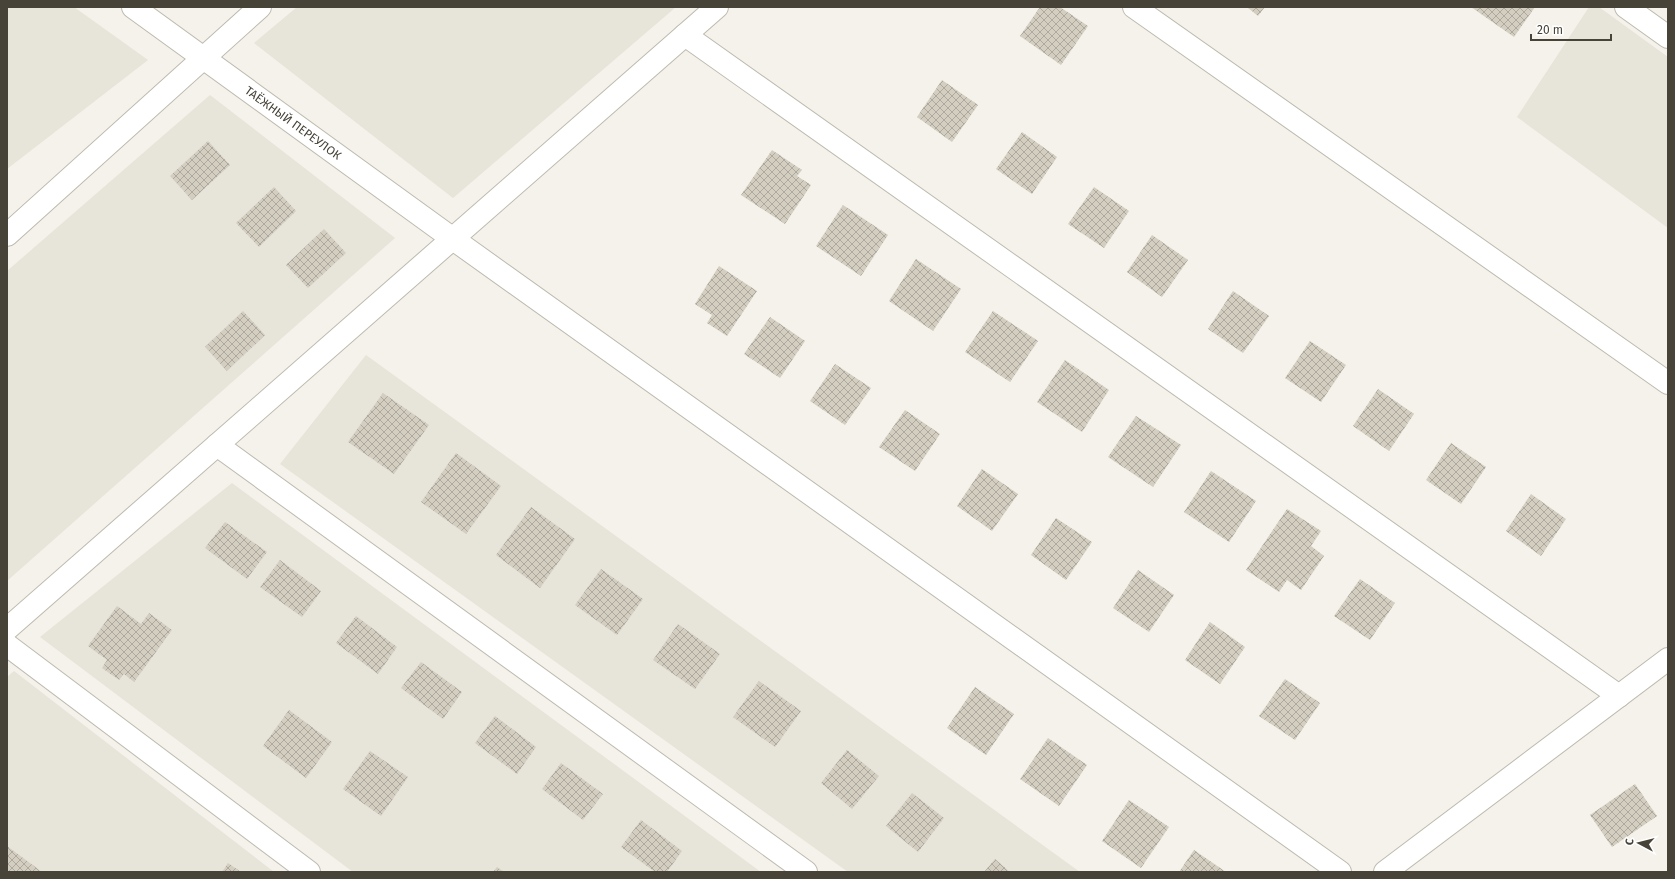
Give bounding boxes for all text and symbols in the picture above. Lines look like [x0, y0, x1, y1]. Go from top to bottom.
scale bar [1531, 16, 1611, 42]
text: 20 m [1537, 23, 1563, 37]
street label: ТАЁЖНЫЙ ПЕРЕУЛОК [242, 83, 344, 163]
north arrow [1619, 823, 1659, 863]
text: С [1623, 837, 1636, 846]

